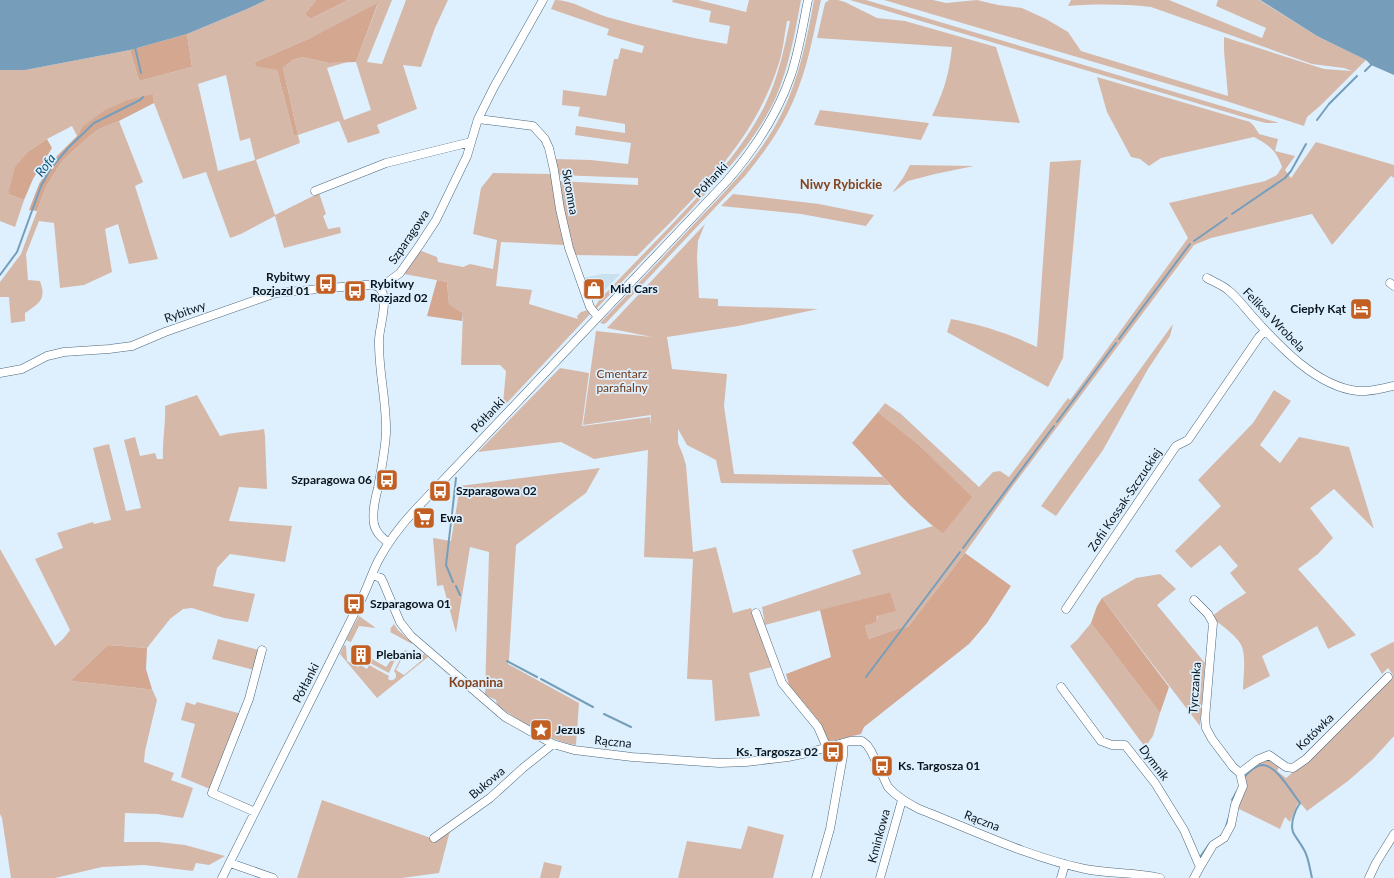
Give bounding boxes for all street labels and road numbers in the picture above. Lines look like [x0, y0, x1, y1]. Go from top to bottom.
street label: Półłanki [691, 159, 731, 200]
street label: Skromna [559, 168, 582, 216]
street label: Szparagowa [385, 206, 432, 267]
street label: Feliksa Wrobela [1240, 285, 1309, 355]
street label: Rybitwy [162, 297, 208, 326]
street label: Półłanki [468, 394, 508, 435]
street label: Zofii Kossak-Szczuckiej [1085, 445, 1165, 554]
street label: Półłanki [289, 660, 322, 705]
street label: Tyrczanka [1185, 661, 1204, 715]
street label: Kotówka [1293, 710, 1337, 753]
street label: Rączna [594, 732, 632, 751]
street label: Dymnik [1136, 742, 1173, 784]
street label: Bukowa [466, 763, 508, 802]
street label: Kminkowa [864, 807, 893, 864]
street label: Rączna [962, 807, 1002, 834]

